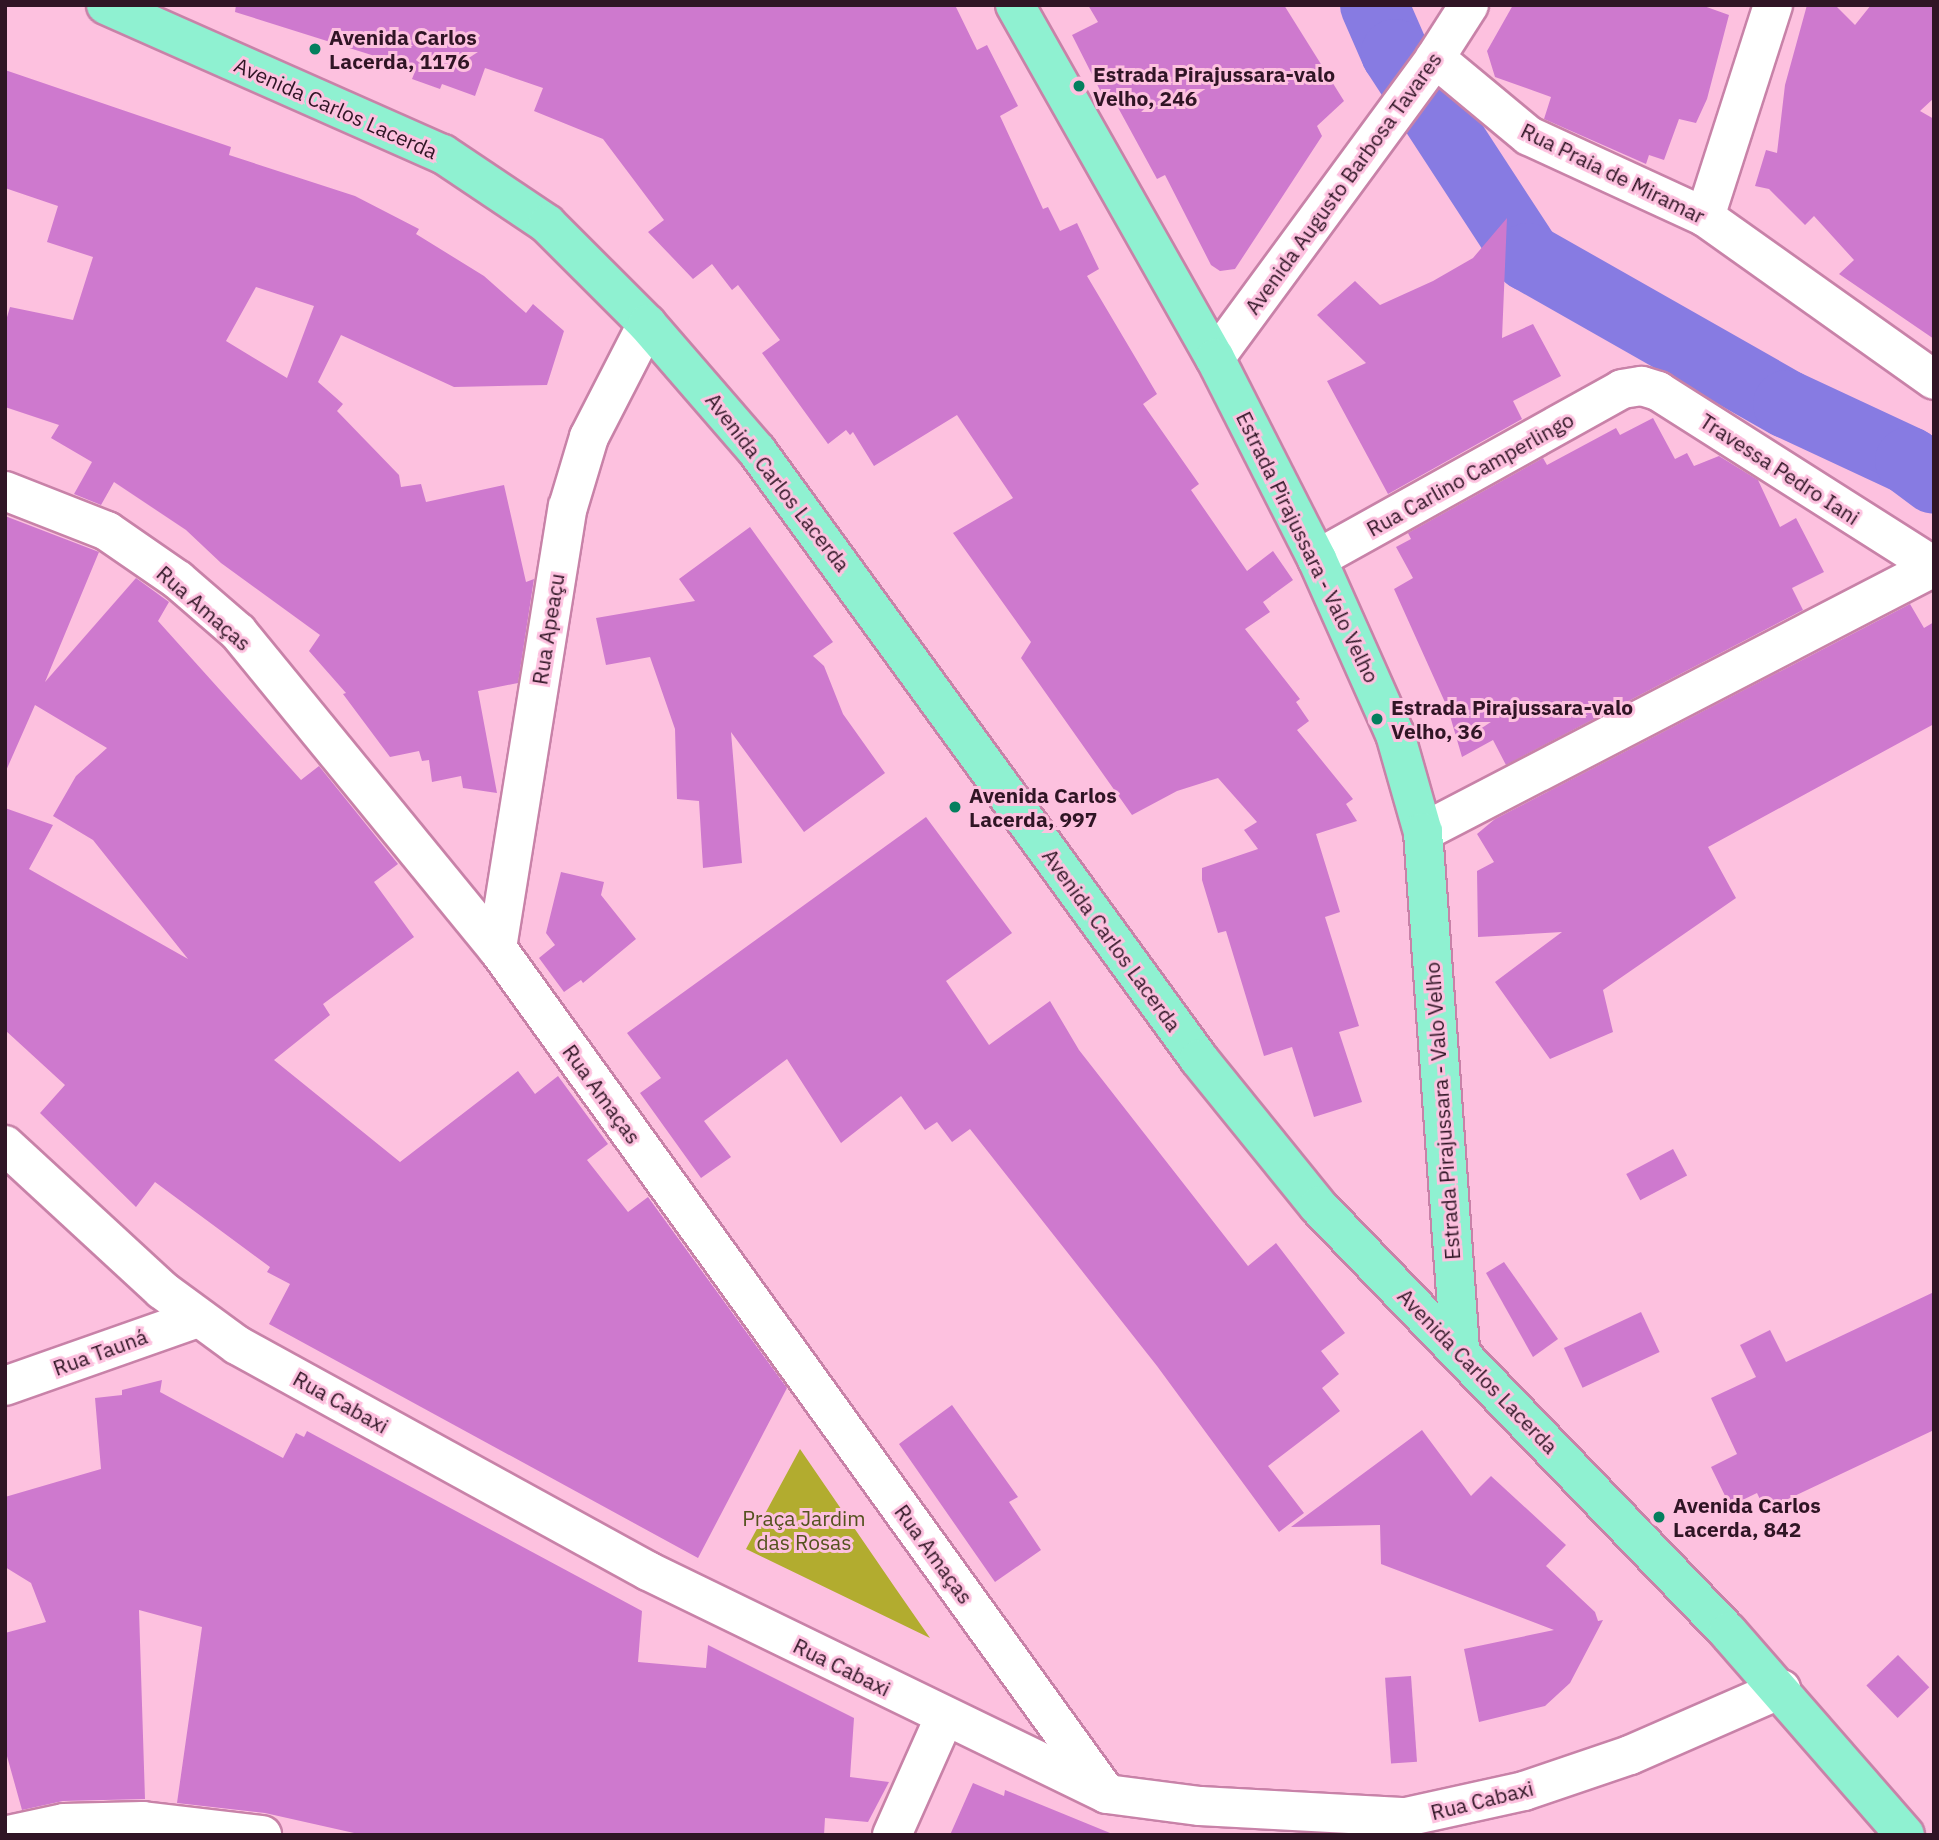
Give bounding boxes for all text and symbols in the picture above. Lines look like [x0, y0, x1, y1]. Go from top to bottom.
place label: Avenida Carlos Lacerda, 1176 [329, 24, 477, 74]
marker: Avenida Carlos Lacerda, 1176 [307, 41, 323, 57]
street label: Avenida Augusto Barbosa Tavares [1239, 47, 1447, 319]
street label: Avenida Carlos Lacerda [231, 52, 441, 164]
place label: Estrada Pirajussara-valo Velho, 246 [1093, 61, 1335, 111]
marker: Estrada Pirajussara-valo Velho, 246 [1071, 78, 1087, 94]
street label: Rua Praia de Miramar [1517, 118, 1709, 228]
street label: Avenida Carlos Lacerda [700, 388, 856, 576]
street label: Estrada Pirajussara - Valo Velho [1231, 407, 1385, 687]
street label: Rua Carlino Camperlingo [1362, 407, 1578, 541]
street label: Travessa Pedro Iani [1696, 408, 1864, 530]
street label: Rua Amaças [152, 560, 256, 656]
street label: Rua Apeaçu [527, 572, 569, 686]
place label: Estrada Pirajussara-valo Velho, 36 [1391, 694, 1633, 744]
marker: Estrada Pirajussara-valo Velho, 36 [1369, 711, 1385, 727]
place label: Avenida Carlos Lacerda, 997 [969, 782, 1117, 832]
marker: Avenida Carlos Lacerda, 997 [947, 799, 963, 815]
street label: Avenida Carlos Lacerda [1037, 844, 1187, 1036]
street label: Estrada Pirajussara - Valo Velho [1419, 961, 1465, 1261]
street label: Rua Amaças [558, 1039, 646, 1149]
street label: Avenida Carlos Lacerda [1393, 1283, 1563, 1459]
street label: Rua Tauná [49, 1323, 151, 1381]
street label: Rua Cabaxi [289, 1366, 393, 1438]
place label: Avenida Carlos Lacerda, 842 [1673, 1492, 1821, 1542]
street label: Rua Amaças [890, 1499, 978, 1609]
park label: Praça Jardim das Rosas [742, 1505, 866, 1555]
marker: Avenida Carlos Lacerda, 842 [1651, 1509, 1667, 1525]
street label: Rua Cabaxi [789, 1633, 895, 1701]
street label: Rua Cabaxi [1428, 1775, 1536, 1825]

